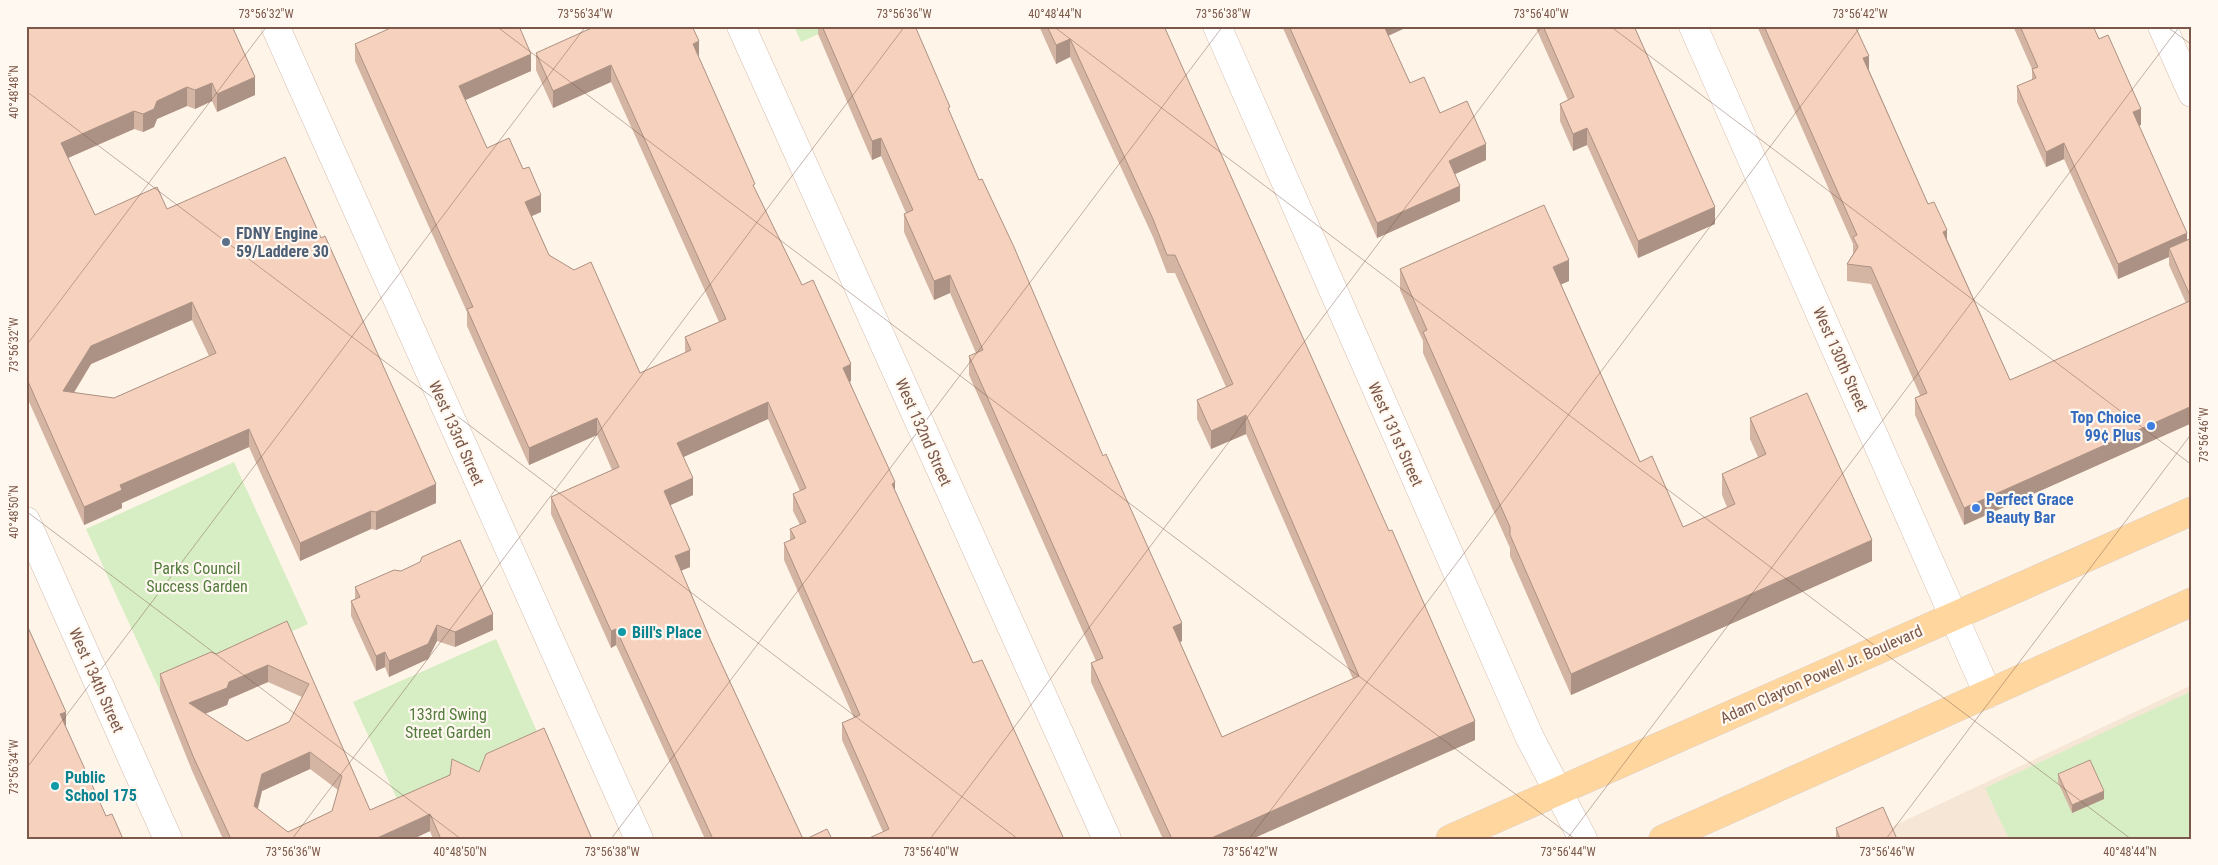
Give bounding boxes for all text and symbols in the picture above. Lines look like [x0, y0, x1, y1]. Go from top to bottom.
text: 73°56'32"W [238, 7, 294, 21]
text: 73°56'34"W [557, 7, 613, 21]
text: 73°56'36"W [876, 7, 932, 21]
text: 40°48'44"N [1028, 7, 1082, 21]
text: 73°56'38"W [1195, 7, 1251, 21]
text: 73°56'40"W [1513, 7, 1569, 21]
text: 73°56'42"W [1832, 7, 1888, 21]
text: 40°48'48"N [7, 65, 21, 119]
place label: FDNY Engine 59/Laddere 30 [236, 224, 329, 261]
marker: FDNY Engine 59/Laddere 30 [220, 236, 232, 248]
street label: West 130th Street [1809, 304, 1872, 415]
text: 73°56'32"W [7, 317, 21, 373]
street label: West 132nd Street [891, 375, 956, 489]
street label: West 133rd Street [425, 378, 488, 489]
street label: West 131st Street [1364, 379, 1427, 489]
text: 73°56'46"W [2197, 407, 2211, 463]
place label: Top Choice 99¢ Plus [2070, 408, 2141, 445]
marker: Top Choice 99¢ Plus [2145, 420, 2157, 432]
text: 40°48'50"N [7, 485, 21, 539]
place label: Perfect Grace Beauty Bar [1986, 490, 2074, 527]
marker: Perfect Grace Beauty Bar [1970, 502, 1982, 514]
park label: Parks Council Success Garden [146, 559, 248, 596]
street label: Adam Clayton Powell Jr. Boulevard [1717, 621, 1925, 728]
place label: Bill's Place [632, 623, 702, 642]
street label: West 134th Street [65, 625, 128, 736]
marker: Bill's Place [616, 626, 628, 638]
park label: 133rd Swing Street Garden [405, 705, 491, 742]
text: 73°56'34"W [7, 739, 21, 795]
place label: Public School 175 [65, 768, 137, 805]
marker: Public School 175 [49, 780, 61, 792]
text: 73°56'36"W [265, 845, 321, 859]
text: 40°48'50"N [433, 845, 487, 859]
text: 73°56'38"W [584, 845, 640, 859]
text: 73°56'40"W [903, 845, 959, 859]
text: 73°56'42"W [1222, 845, 1278, 859]
text: 73°56'44"W [1540, 845, 1596, 859]
text: 73°56'46"W [1859, 845, 1915, 859]
text: 40°48'44"N [2103, 845, 2157, 859]

